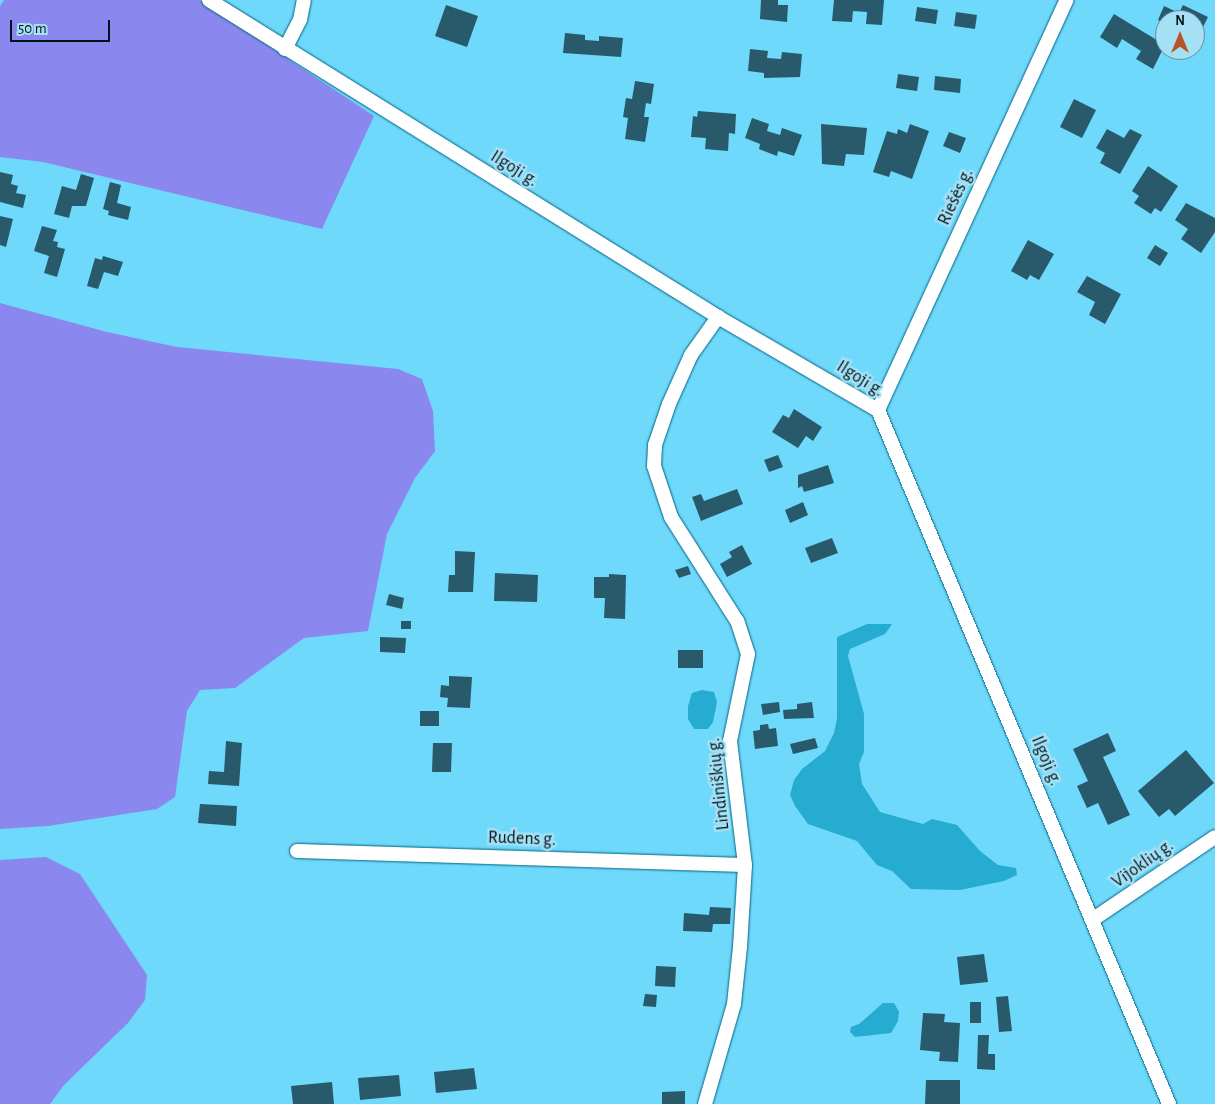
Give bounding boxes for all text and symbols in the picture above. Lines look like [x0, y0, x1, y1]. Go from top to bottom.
scale bar [12, 10, 112, 42]
north arrow [1155, 10, 1205, 60]
text: N [1175, 14, 1185, 28]
text: 50 m [18, 21, 47, 36]
street label: Ilgoji g. [486, 146, 542, 192]
street label: Riešės g. [934, 165, 978, 229]
street label: Ilgoji g. [832, 356, 888, 402]
street label: Ilgoji g. [1026, 733, 1066, 789]
street label: Lindiniškių g. [703, 737, 735, 831]
street label: Rudens g. [488, 827, 556, 851]
street label: Vijoklių g. [1108, 835, 1178, 893]

